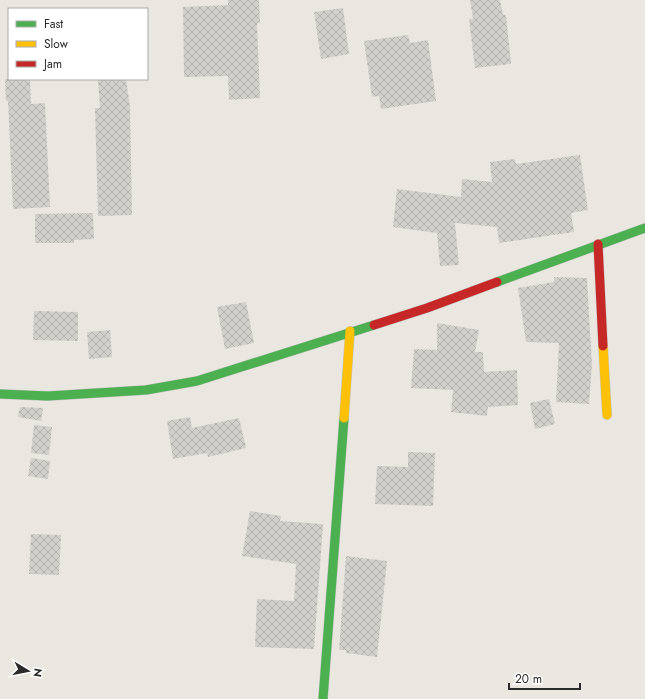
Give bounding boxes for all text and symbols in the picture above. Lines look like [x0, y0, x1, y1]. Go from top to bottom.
legend [8, 8, 148, 80]
text: Fast [44, 15, 63, 33]
text: Slow [44, 35, 69, 53]
text: Jam [42, 55, 62, 73]
north arrow [8, 651, 48, 691]
scale bar [509, 665, 580, 691]
text: N [29, 667, 46, 678]
text: 20 m [515, 670, 542, 688]

